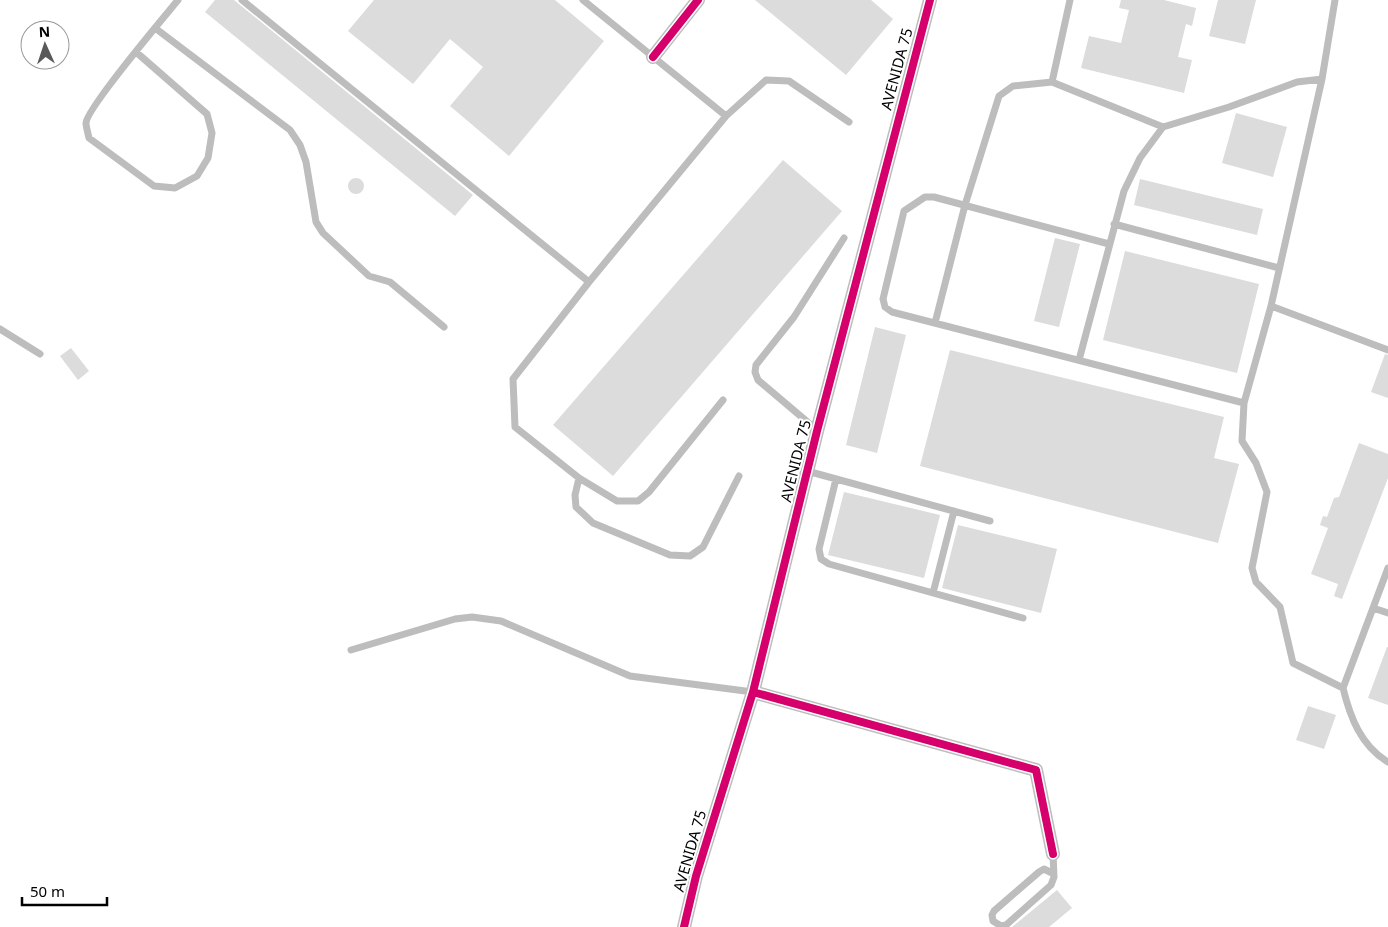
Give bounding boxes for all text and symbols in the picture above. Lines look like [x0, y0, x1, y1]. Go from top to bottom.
north arrow [20, 20, 70, 70]
text: N [38, 22, 50, 41]
street label: AVENIDA 75 [875, 26, 917, 112]
street label: AVENIDA 75 [775, 418, 815, 504]
street label: AVENIDA 75 [668, 808, 710, 894]
scale bar [22, 874, 108, 906]
text: 50 m [30, 881, 65, 901]

